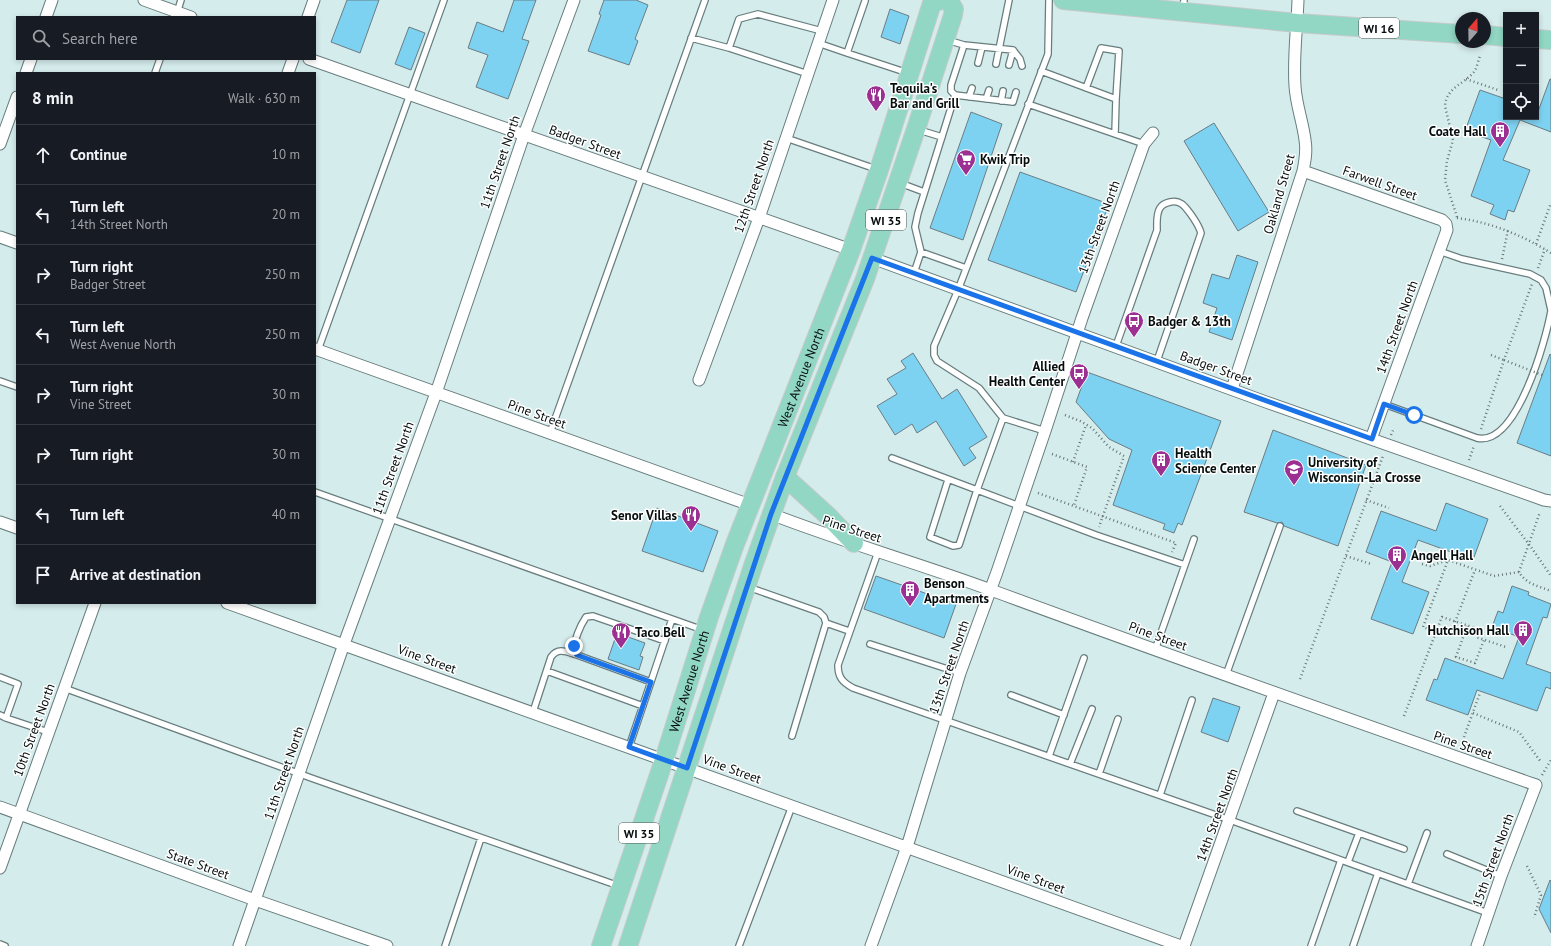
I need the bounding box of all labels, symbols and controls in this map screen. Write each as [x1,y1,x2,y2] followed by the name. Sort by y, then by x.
[1455,12,1491,48] north arrow
[1503,12,1539,120] map controls
[1503,12,1539,48] button: +
[16,16,316,60] search box
[1359,18,1399,38] road number: WI 16
[30,27,52,49] icon: search
[62,29,138,48] text: Search here
[1503,48,1539,84] button: −
[890,80,959,112] place label: Tequila's Bar and Grill
[865,84,887,112] restaurant icon: Tequila's Bar and Grill
[1503,84,1539,120] button: locate
[32,87,73,109] text: 8 min
[228,90,300,107] text: Walk · 630 m
[476,113,524,211] street label: 11th Street North
[1489,120,1511,148] building icon: Coate Hall
[547,121,624,163] street label: Badger Street
[1429,123,1486,140] place label: Coate Hall
[730,137,778,235] street label: 12th Street North
[32,144,54,166] icon: ahead
[70,145,127,164] text: Continue
[272,146,300,163] text: 10 m
[955,148,977,176] supermarket icon: Kwik Trip
[980,151,1030,168] place label: Kwik Trip
[1259,151,1299,236] street label: Oakland Street
[1341,162,1420,205] street label: Farwell Street
[1074,178,1124,276] street label: 13th Street North
[70,197,124,216] text: Turn left
[32,204,54,226] icon: left
[272,206,300,223] text: 20 m
[866,210,906,230] road number: WI 35
[70,216,168,233] text: 14th Street North
[70,257,133,276] text: Turn right
[32,264,54,286] icon: right
[265,266,300,283] text: 250 m
[70,276,146,293] text: Badger Street
[1372,278,1422,376] street label: 14th Street North
[1123,310,1145,338] bus stop icon: Badger & 13th
[1148,313,1231,330] place label: Badger & 13th
[70,317,124,336] text: Turn left
[32,324,54,346] icon: left
[773,325,828,430] street label: West Avenue North
[265,326,300,343] text: 250 m
[70,336,176,353] text: West Avenue North
[1178,347,1255,389] street label: Badger Street
[989,358,1065,390] place label: Allied Health Center
[1068,362,1090,390] bus stop icon: Allied Health Center
[70,377,133,396] text: Turn right
[32,384,54,406] icon: right
[272,386,300,403] text: 30 m
[70,396,131,413] text: Vine Street
[505,396,569,433] street label: Pine Street
[1405,406,1423,424] route start
[368,419,418,517] street label: 11th Street North
[32,444,54,466] icon: right
[70,445,133,464] text: Turn right
[1175,445,1256,477] place label: Health Science Center
[272,446,300,463] text: 30 m
[1150,449,1172,477] building icon: Health Science Center
[1308,454,1421,486] place label: University of Wisconsin-La Crosse
[1283,458,1305,486] school or university icon: University of Wisconsin-La Crosse
[32,504,54,526] icon: left
[680,504,702,532] restaurant icon: Senor Villas
[70,505,124,524] text: Turn left
[272,506,300,523] text: 40 m
[611,507,677,524] place label: Senor Villas
[820,511,884,547] street label: Pine Street
[1386,544,1408,572] building icon: Angell Hall
[1411,547,1473,564] place label: Angell Hall
[32,564,54,586] icon: arrive
[70,565,201,584] text: Arrive at destination
[924,575,990,607] place label: Benson Apartments
[899,579,921,607] building icon: Benson Apartments
[925,618,973,716] street label: 13th Street North
[1126,618,1190,655] street label: Pine Street
[1512,619,1534,647] building icon: Hutchison Hall
[610,621,632,649] restaurant icon: Taco Bell
[1427,622,1509,639] place label: Hutchison Hall
[635,624,685,641] place label: Taco Bell
[665,628,713,734] street label: West Avenue North
[565,637,583,655] route end
[394,640,459,678] street label: Vine Street
[9,681,59,779] street label: 10th Street North
[260,724,308,822] street label: 11th Street North
[1431,727,1495,763] street label: Pine Street
[699,750,764,788] street label: Vine Street
[1192,766,1242,864] street label: 14th Street North
[1468,811,1518,909] street label: 15th Street North
[619,823,659,843] road number: WI 35
[164,845,232,883] street label: State Street
[1003,860,1068,898] street label: Vine Street

